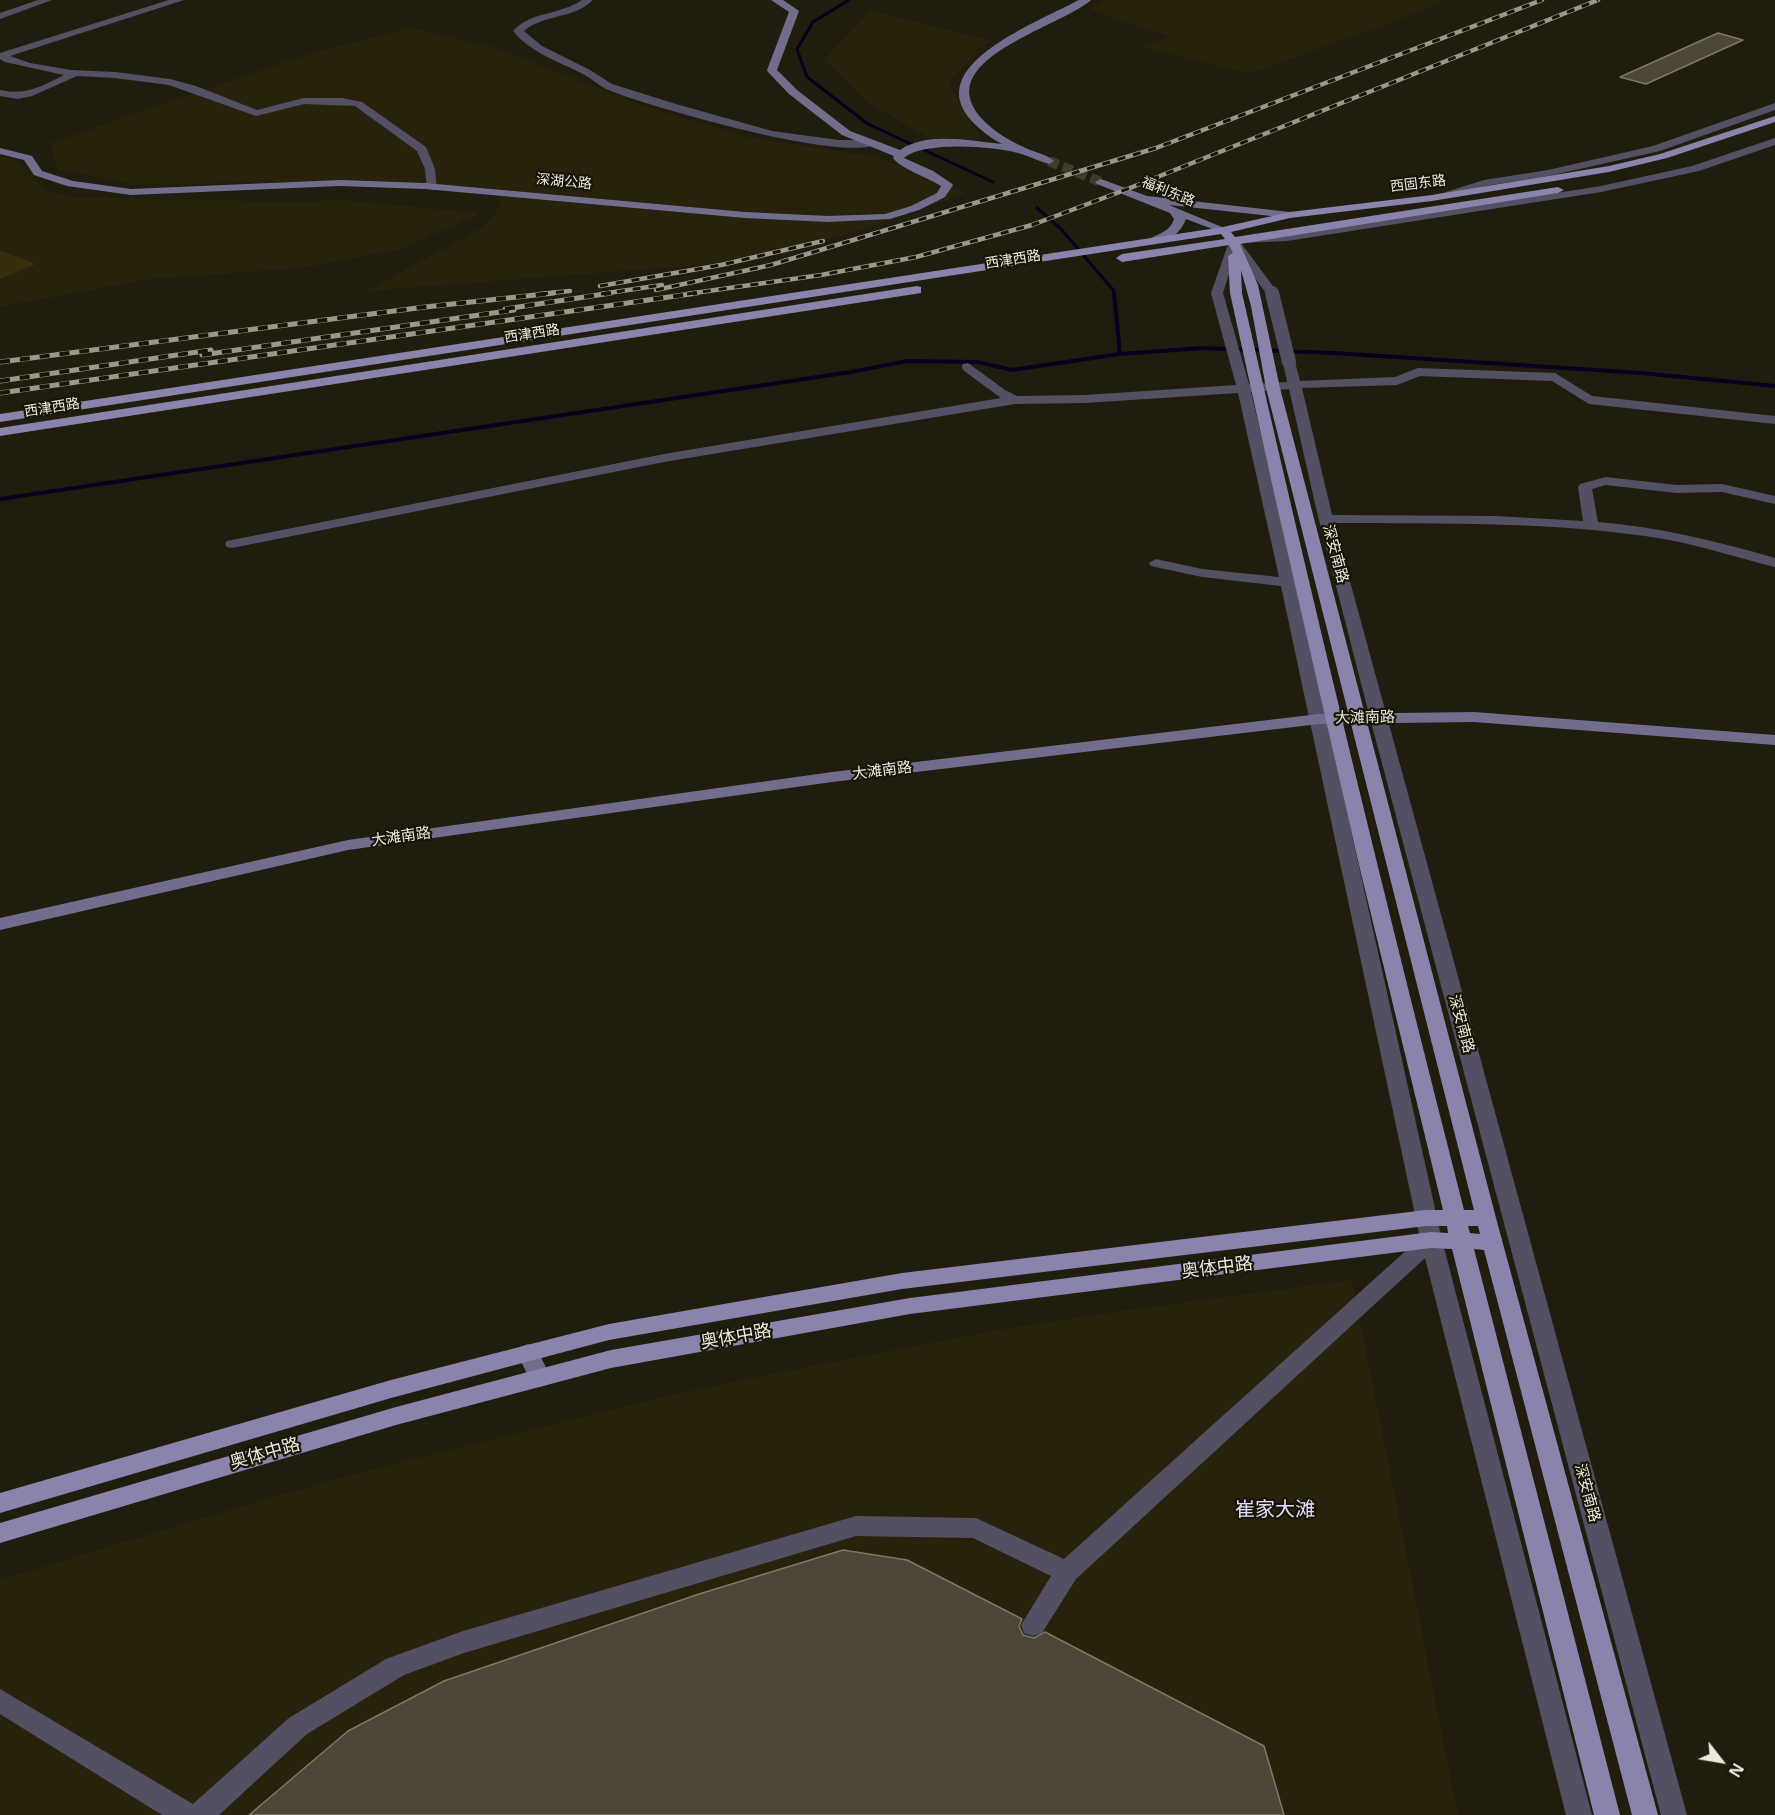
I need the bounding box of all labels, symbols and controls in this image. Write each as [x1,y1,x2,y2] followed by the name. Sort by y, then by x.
[535,171,593,193] street label: 深湖公路
[1389,172,1447,196] street label: 西固东路
[1139,174,1197,210] street label: 福利东路
[984,247,1042,273] street label: 西津西路
[503,321,561,347] street label: 西津西路
[23,395,81,421] street label: 西津西路
[1319,523,1351,585] street label: 深安南路
[1335,708,1395,728] street label: 大滩南路
[851,758,913,784] street label: 大滩南路
[370,824,432,850] street label: 大滩南路
[1445,993,1477,1055] street label: 深安南路
[1180,1253,1254,1283] street label: 奥体中路
[699,1320,773,1354] street label: 奥体中路
[227,1434,303,1474] street label: 奥体中路
[1571,1462,1603,1524] street label: 深安南路
[1235,1498,1315,1522] district label: 崔家大滩
[1691,1731,1751,1791] north arrow
[1724,1759,1749,1782] text: N

